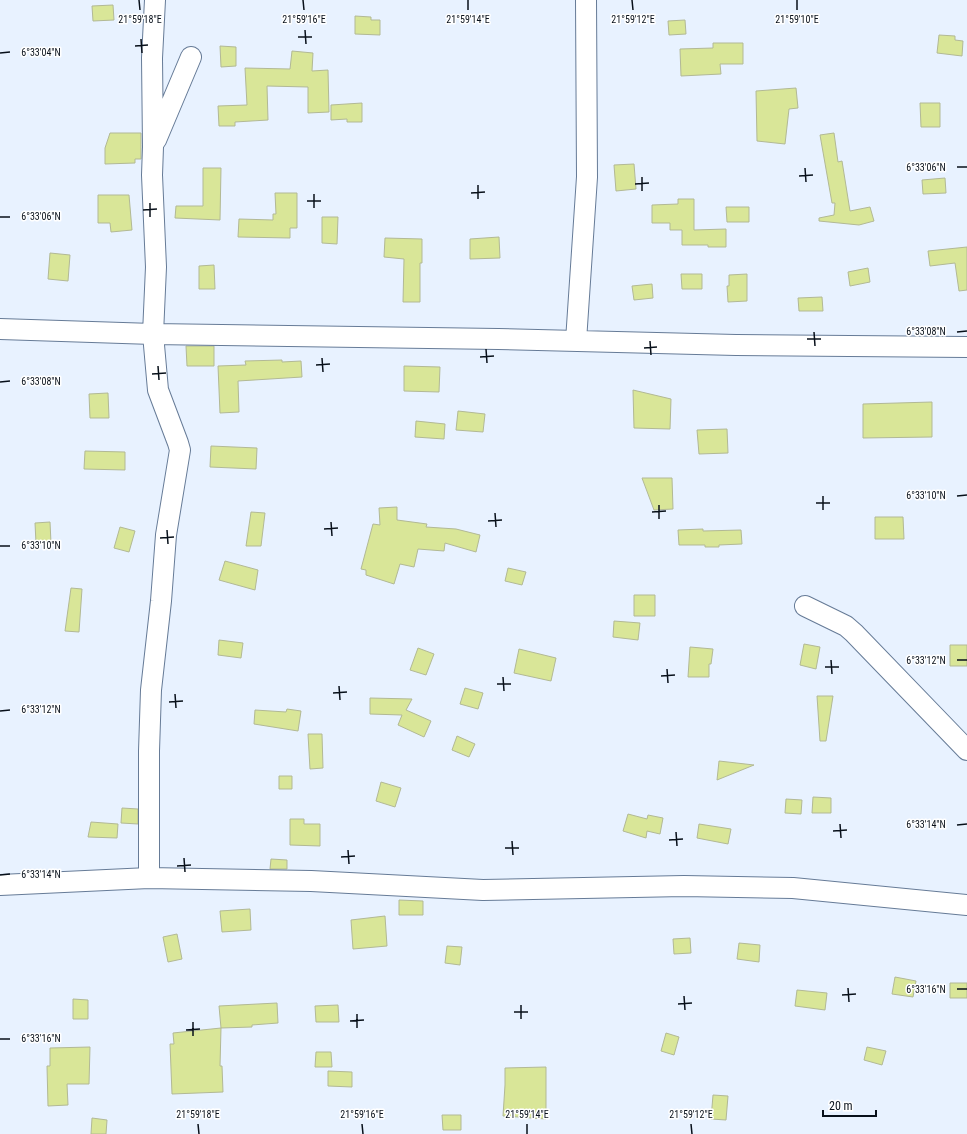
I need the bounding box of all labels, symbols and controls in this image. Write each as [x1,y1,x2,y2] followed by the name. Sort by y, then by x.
[118,14,162,25] text: 21°59'18"E
[282,14,326,25] text: 21°59'16"E
[446,14,490,25] text: 21°59'14"E
[611,14,655,25] text: 21°59'12"E
[775,14,819,25] text: 21°59'10"E
[21,47,61,58] text: 6°33'04"N
[906,162,946,173] text: 6°33'06"N
[21,211,61,222] text: 6°33'06"N
[906,326,946,337] text: 6°33'08"N
[21,376,61,387] text: 6°33'08"N
[906,490,946,501] text: 6°33'10"N
[21,540,61,551] text: 6°33'10"N
[906,655,946,666] text: 6°33'12"N
[21,704,61,715] text: 6°33'12"N
[906,819,946,830] text: 6°33'14"N
[21,869,61,880] text: 6°33'14"N
[906,984,946,995] text: 6°33'16"N
[21,1033,61,1044] text: 6°33'16"N
[823,1092,876,1118] scale bar
[829,1099,853,1113] text: 20 m
[176,1109,220,1120] text: 21°59'18"E
[340,1109,384,1120] text: 21°59'16"E
[505,1109,549,1120] text: 21°59'14"E
[669,1109,713,1120] text: 21°59'12"E

